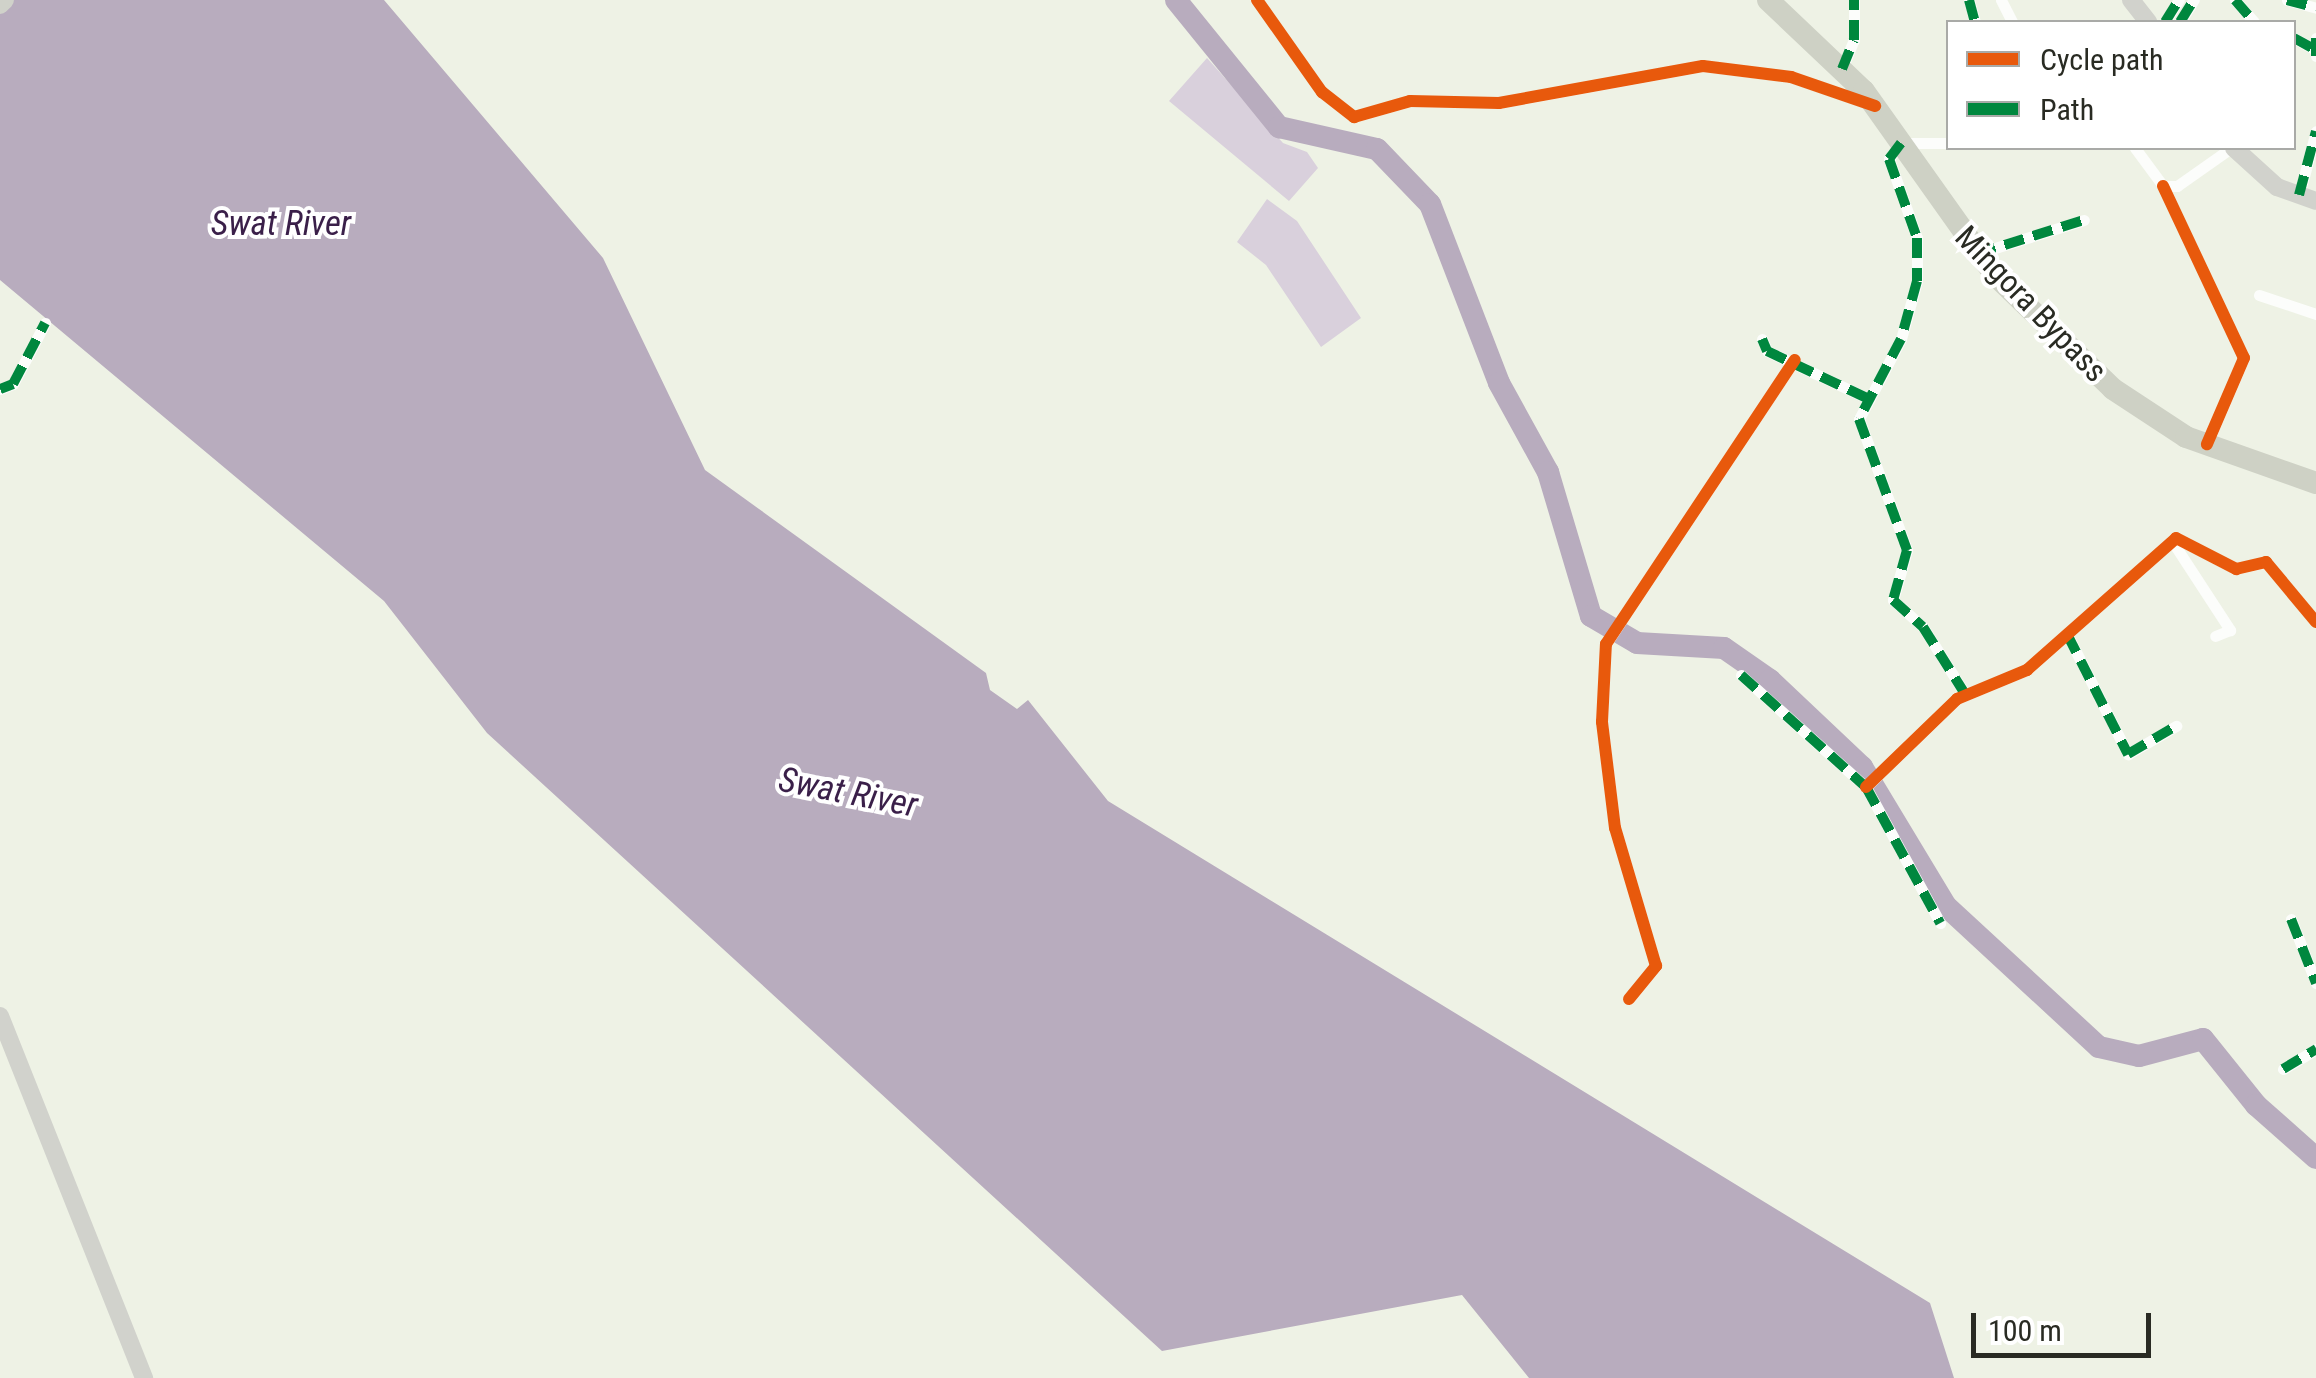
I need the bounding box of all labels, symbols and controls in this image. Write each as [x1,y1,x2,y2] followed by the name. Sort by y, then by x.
[1946,20,2296,150] legend
[2040,42,2164,77] text: Cycle path
[2040,92,2094,127] text: Path
[211,203,351,245] water label: Swat River
[1947,218,2115,390] street label: Mingora Bypass
[775,759,921,827] water label: Swat River
[1976,1293,2156,1355] scale bar
[1988,1313,2062,1348] text: 100 m

